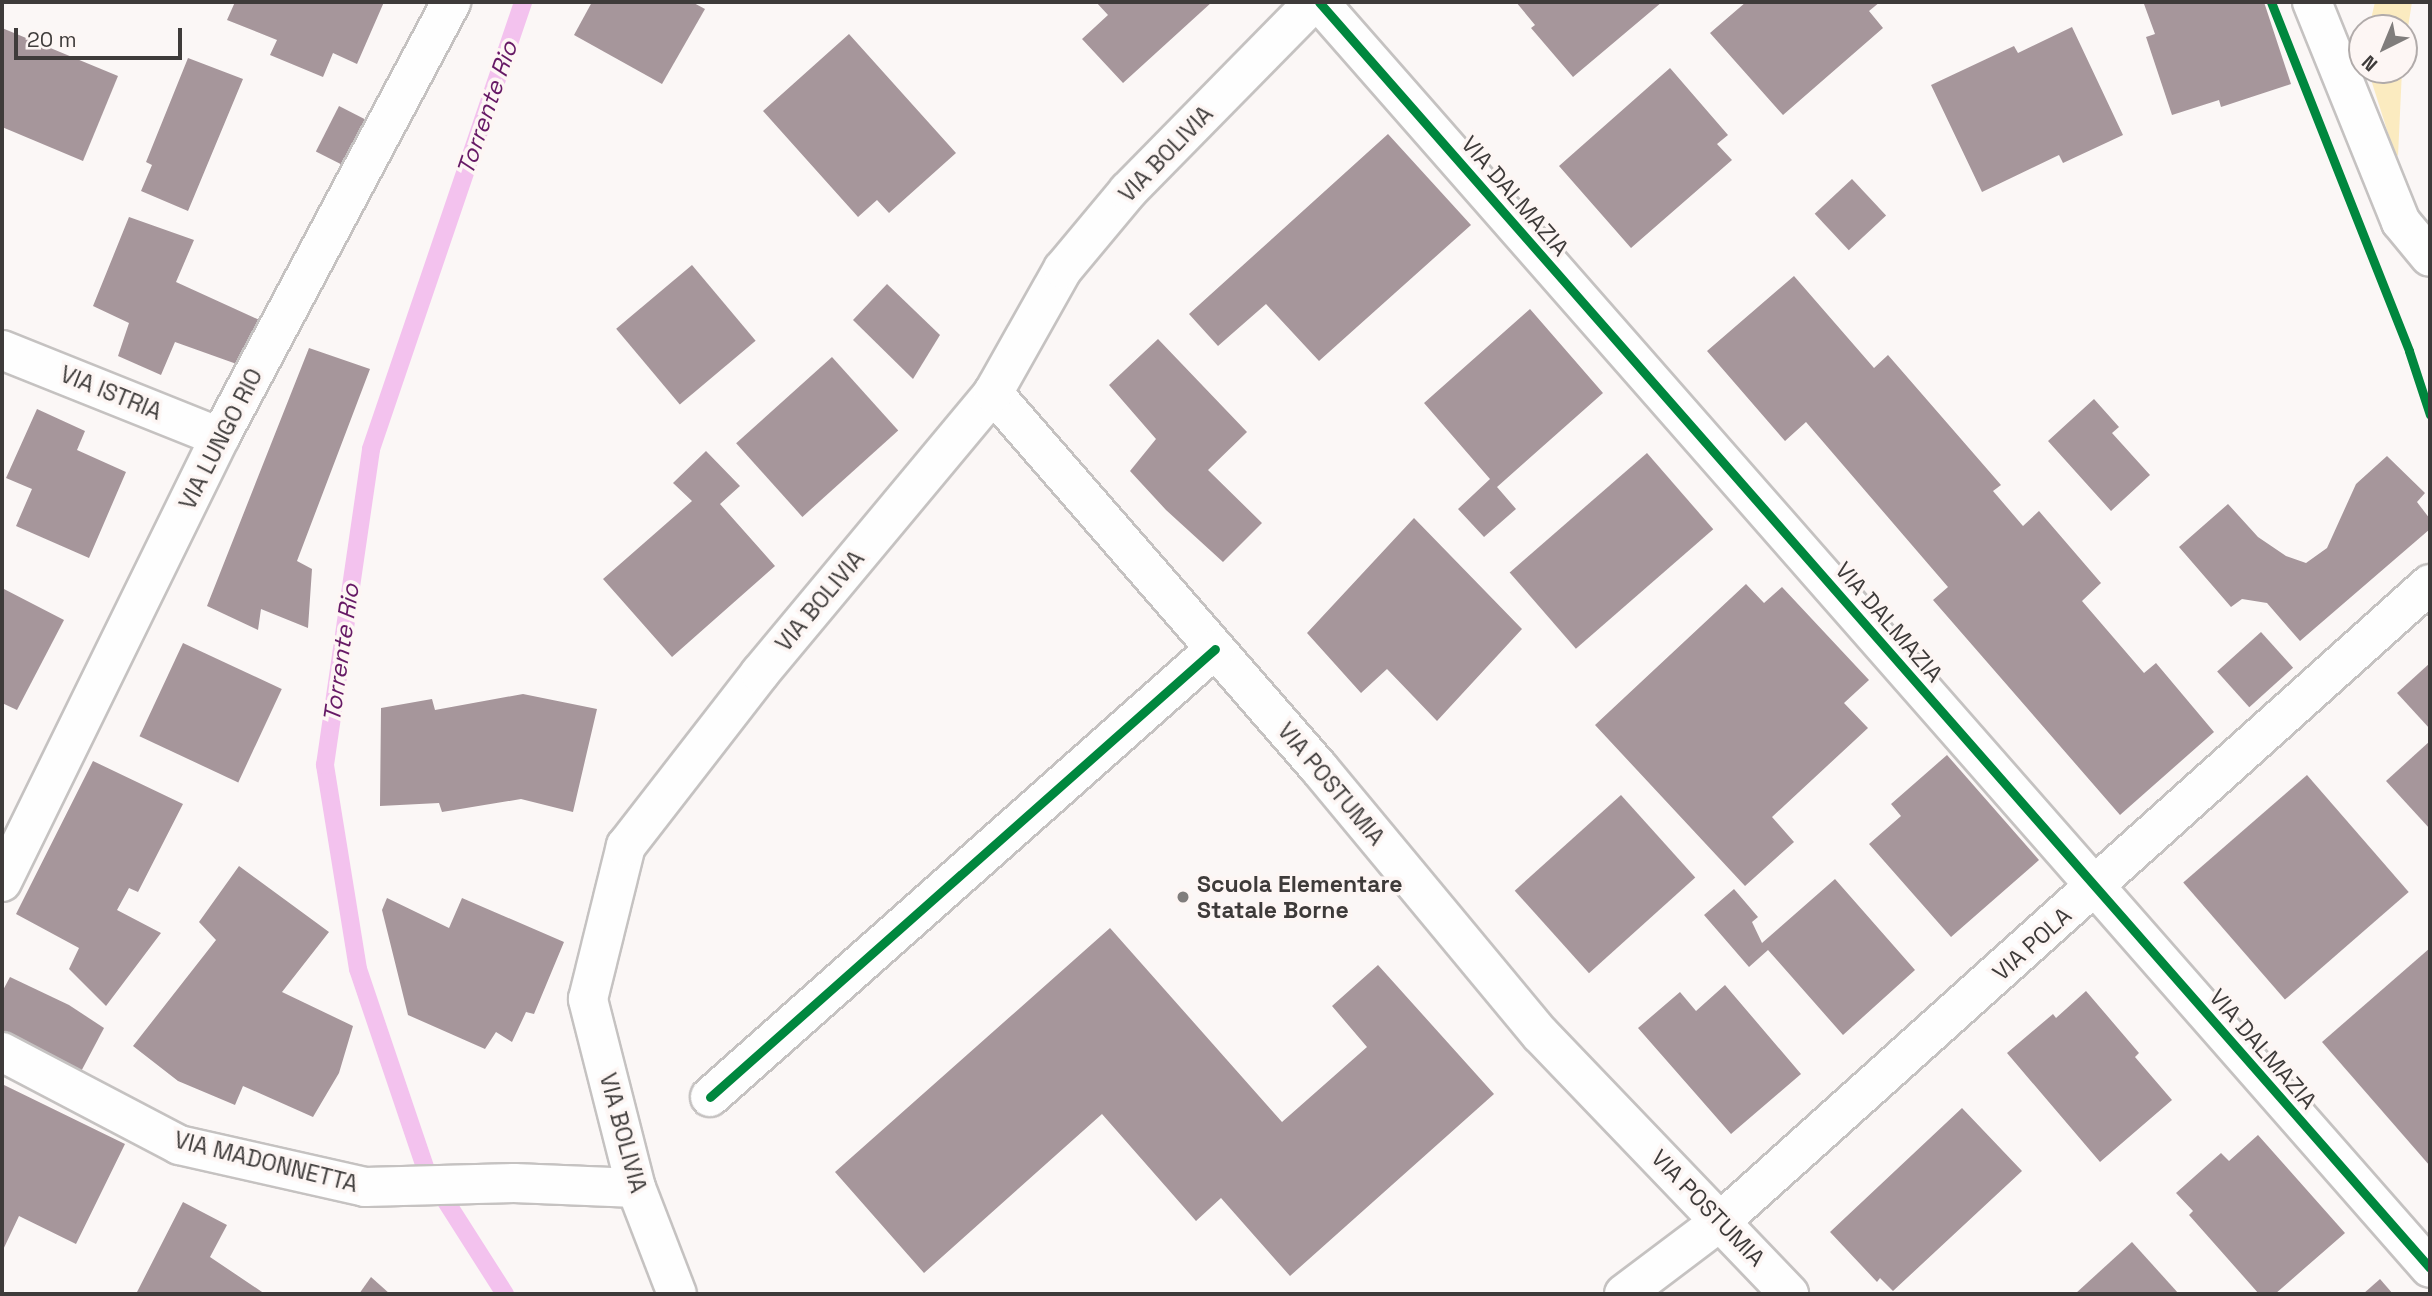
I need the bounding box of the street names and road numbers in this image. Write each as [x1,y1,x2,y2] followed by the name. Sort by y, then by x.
[1113,100,1219,208] street label: VIA BOLIVIA
[1455,130,1575,262] street label: VIA DALMAZIA
[56,360,166,426] street label: VIA ISTRIA
[174,364,268,514] street label: VIA LUNGO RIO
[770,545,870,657] street label: VIA BOLIVIA
[1829,556,1949,688] street label: VIA DALMAZIA
[1272,717,1390,851] street label: VIA POSTUMIA
[1987,901,2077,987] street label: VIA POLA
[2203,983,2323,1115] street label: VIA DALMAZIA
[594,1070,652,1196] street label: VIA BOLIVIA
[171,1126,361,1198] street label: VIA MADONNETTA
[1645,1144,1771,1272] street label: VIA POSTUMIA

